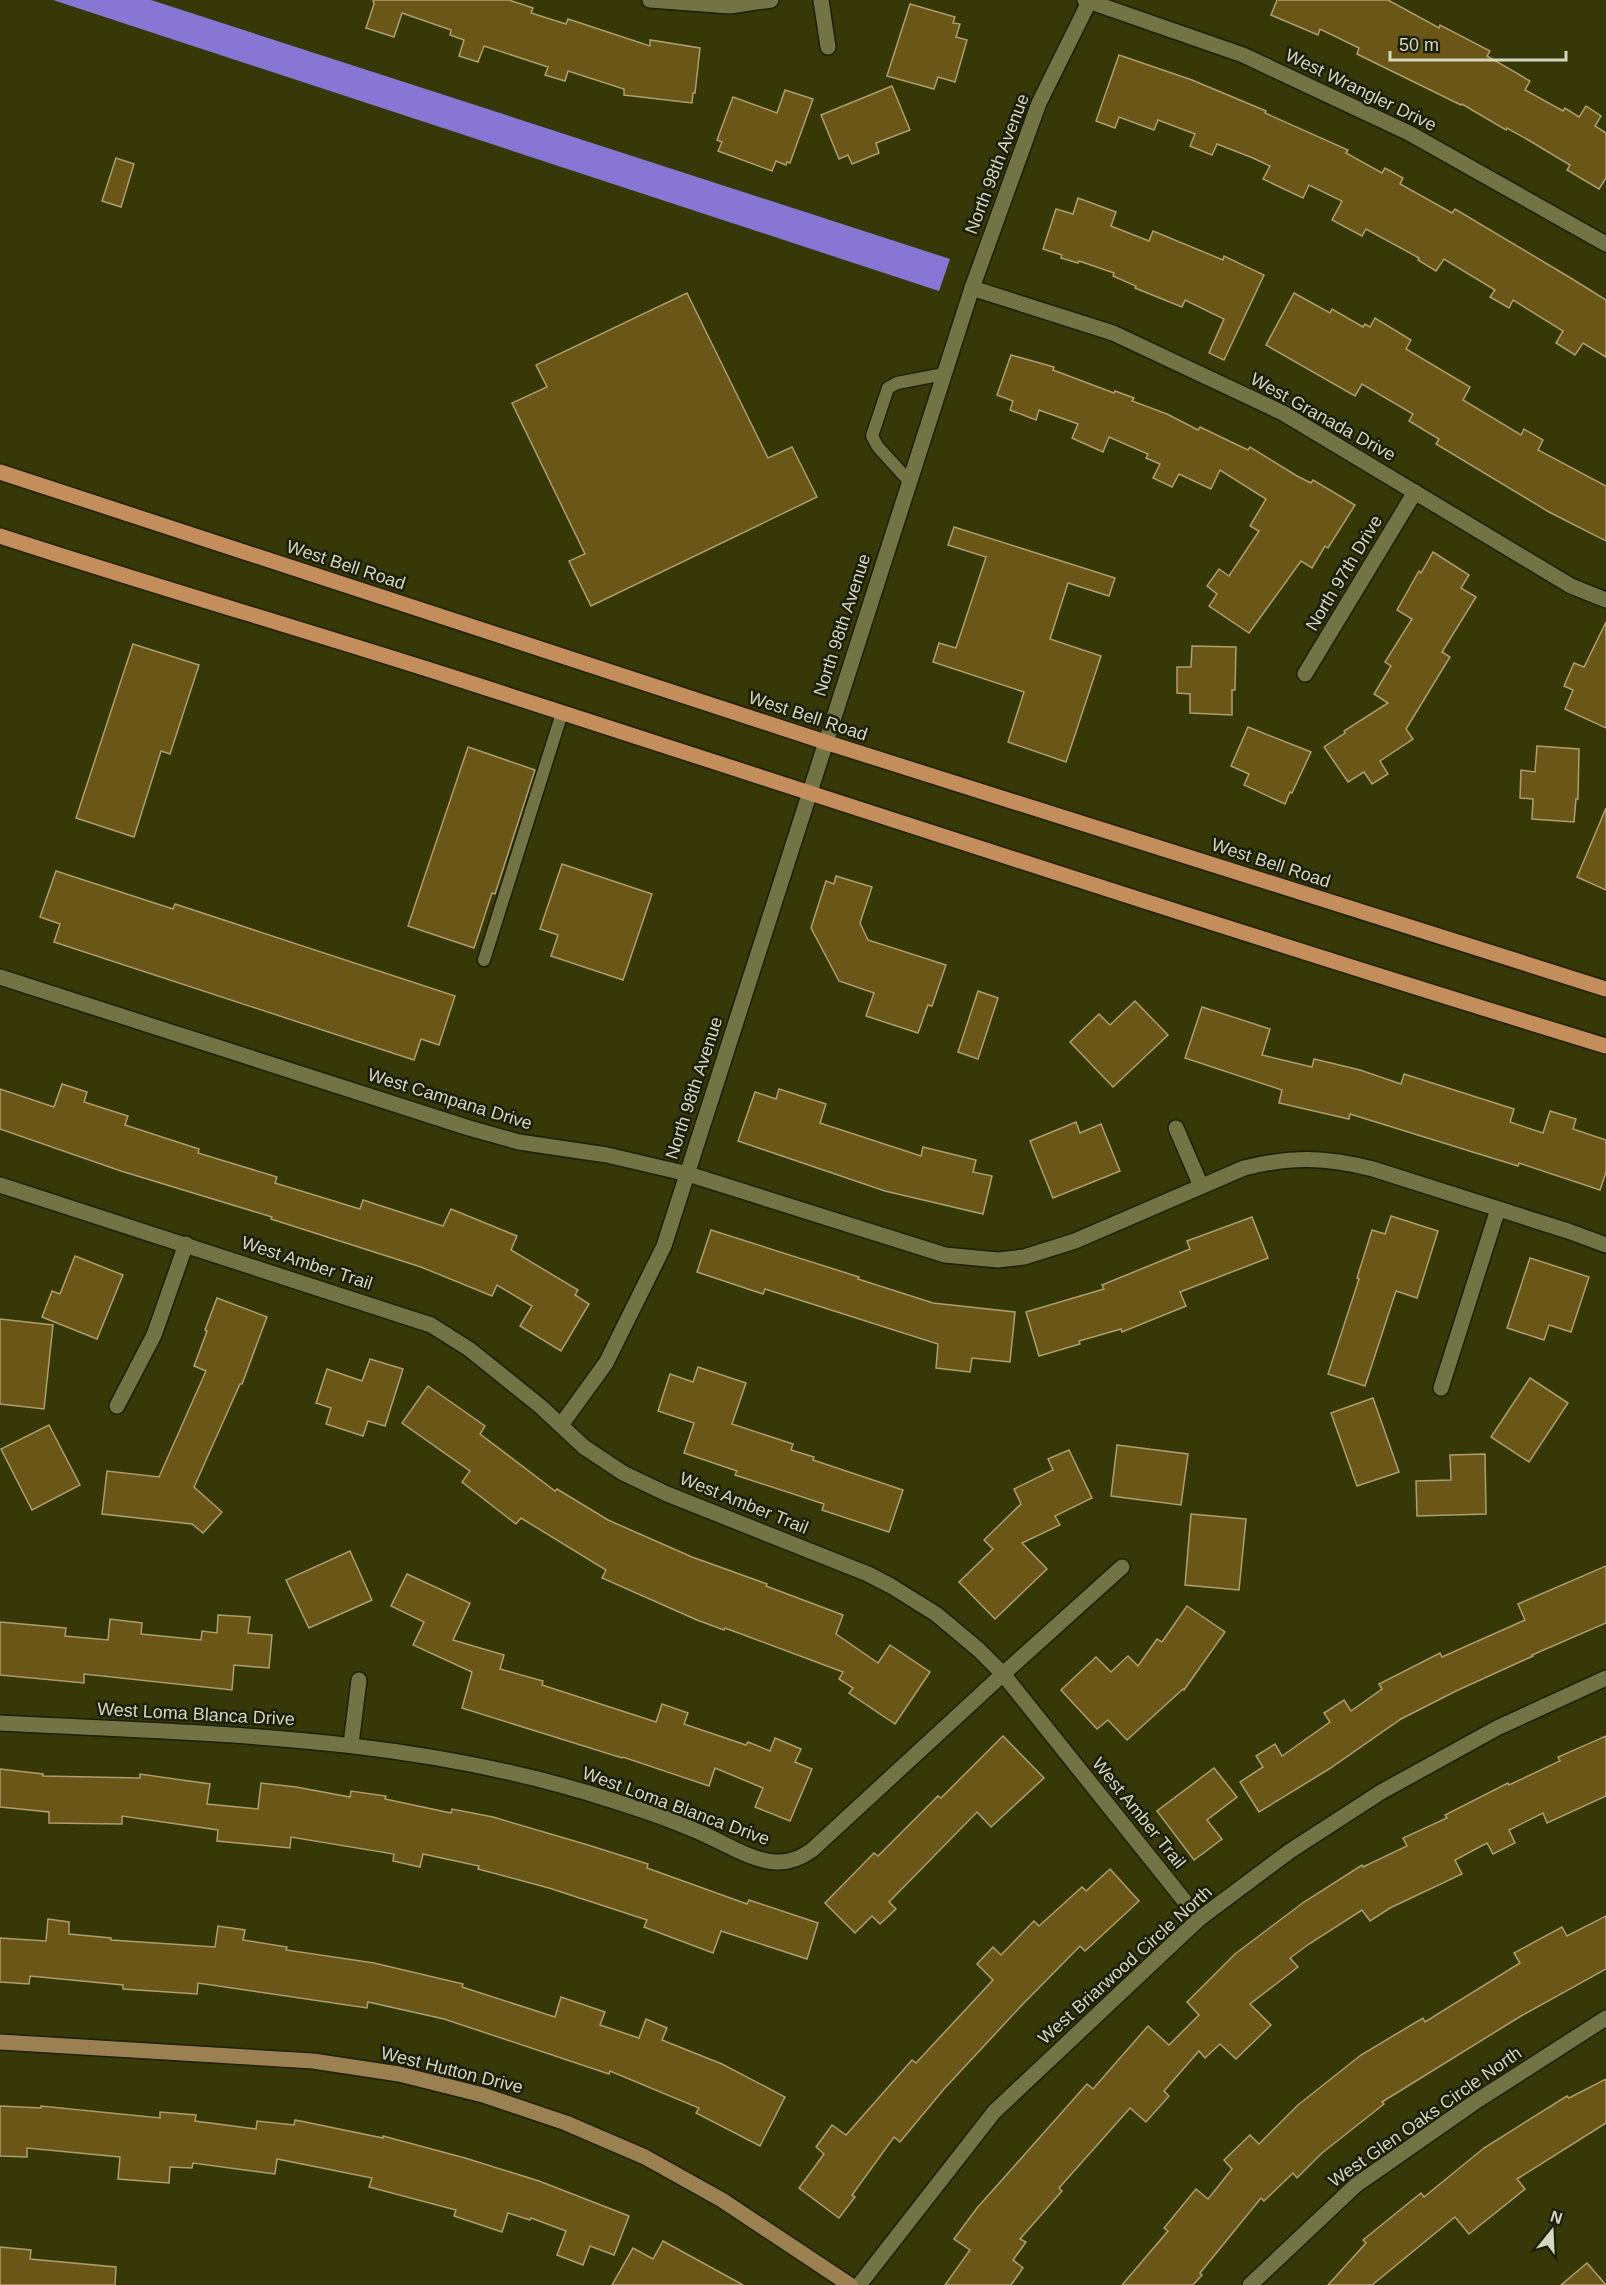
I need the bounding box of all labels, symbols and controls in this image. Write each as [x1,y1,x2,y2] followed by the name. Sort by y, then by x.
[1390,24,1566,62] scale bar
[1399,35,1439,55] text: 50 m
[1282,45,1440,135] street label: West Wrangler Drive
[961,91,1033,237] street label: North 98th Avenue
[1247,369,1399,465] street label: West Granada Drive
[1302,512,1386,634] street label: North 97th Drive
[284,536,408,594] street label: West Bell Road
[810,551,874,699] street label: North 98th Avenue
[746,687,870,745] street label: West Bell Road
[1209,834,1333,892] street label: West Bell Road
[662,1014,726,1162] street label: North 98th Avenue
[365,1064,535,1134] street label: West Campana Drive
[239,1232,375,1294] street label: West Amber Trail
[677,1468,811,1538] street label: West Amber Trail
[97,1699,295,1729] street label: West Loma Blanca Drive
[1088,1754,1190,1872] street label: West Amber Trail
[580,1763,772,1849] street label: West Loma Blanca Drive
[1034,1882,1216,2048] street label: West Briarwood Circle North
[379,2043,525,2097] street label: West Hutton Drive
[1325,2043,1525,2191] street label: West Glen Oaks Circle North
[1522,2201,1582,2261] north arrow
[1548,2207,1565,2227] text: N

